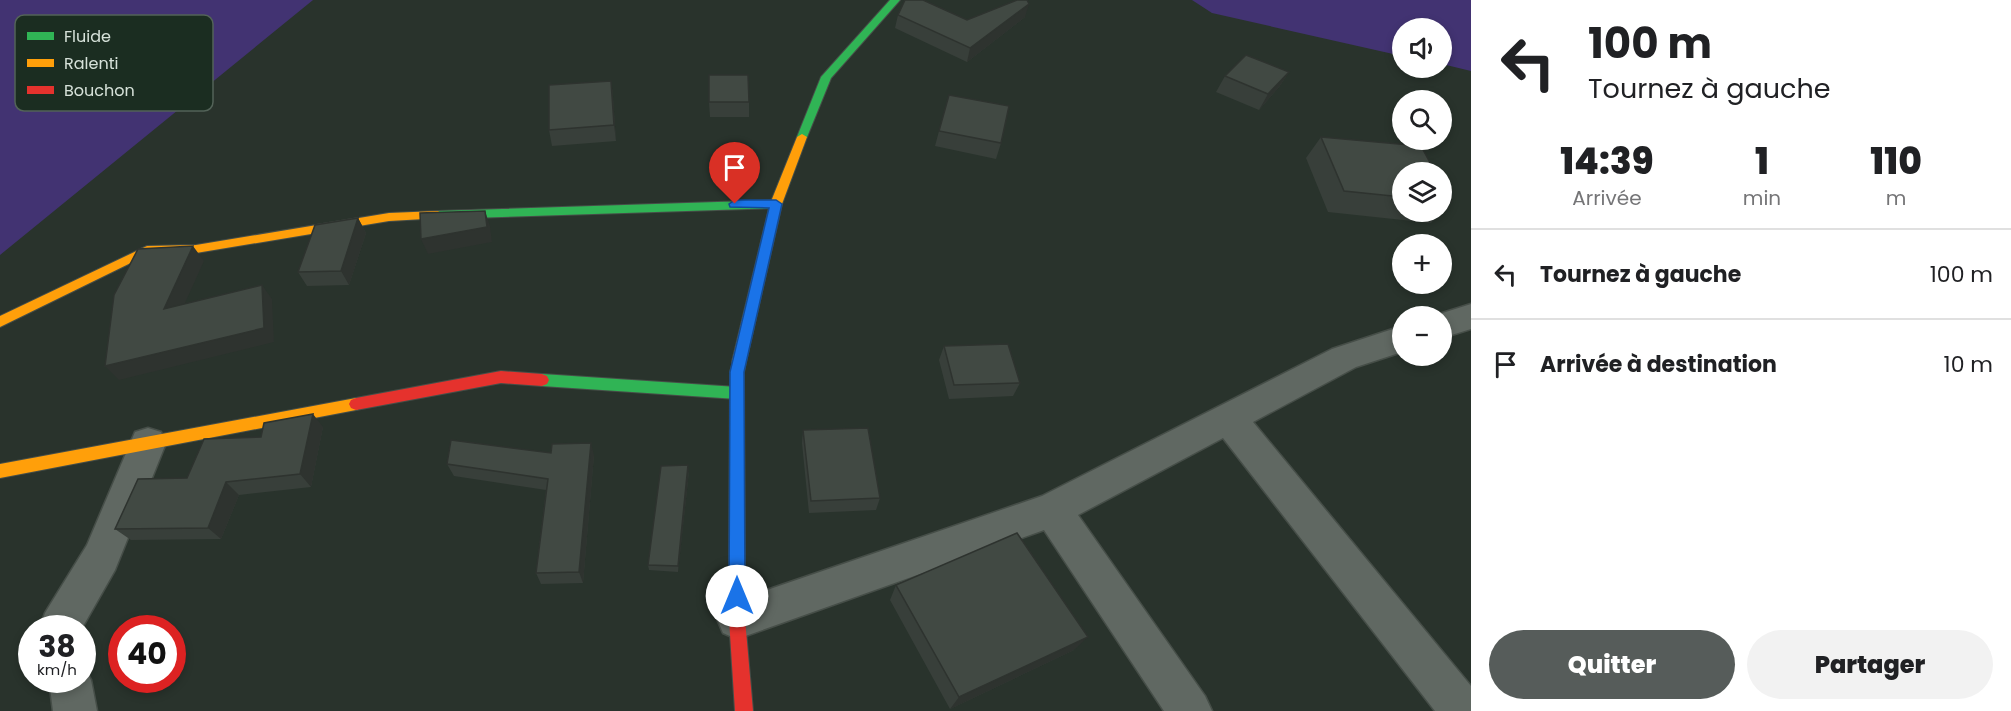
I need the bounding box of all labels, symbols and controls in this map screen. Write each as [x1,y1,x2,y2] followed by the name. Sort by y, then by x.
[1588,14,1712,73] text: 100 m
[15,15,213,111] legend
[1392,18,1452,366] map controls
[1392,18,1452,78] button: sound
[1489,24,1567,102] icon: left
[64,25,111,48] text: Fluide
[64,52,118,75] text: Ralenti
[1588,70,1830,107] text: Tournez à gauche
[64,79,135,102] text: Bouchon
[1392,90,1452,150] button: search
[1560,136,1654,187] text: 14:39
[1755,136,1769,187] text: 1
[1870,136,1922,187] text: 110
[709,142,760,204] pin
[718,151,751,184] icon: arrive
[1392,162,1452,222] button: layers
[1572,184,1642,212] text: Arrivée
[1743,184,1781,212] text: min
[1886,184,1906,212] text: m
[1392,234,1452,294] button: +
[1489,258,1522,291] icon: left
[1540,259,1741,290] text: Tournez à gauche
[1930,259,1993,290] text: 100 m
[1392,306,1452,366] button: −
[1489,348,1522,381] icon: arrive
[1540,349,1777,380] text: Arrivée à destination
[1944,349,1993,380] text: 10 m
[705,564,769,628] position arrow
[108,615,186,693] speed limit sign: 40
[38,625,76,668] text: 38
[1489,630,1735,699] button: Quitter
[1747,630,1993,699] button: Partager
[37,659,77,680] text: km/h

